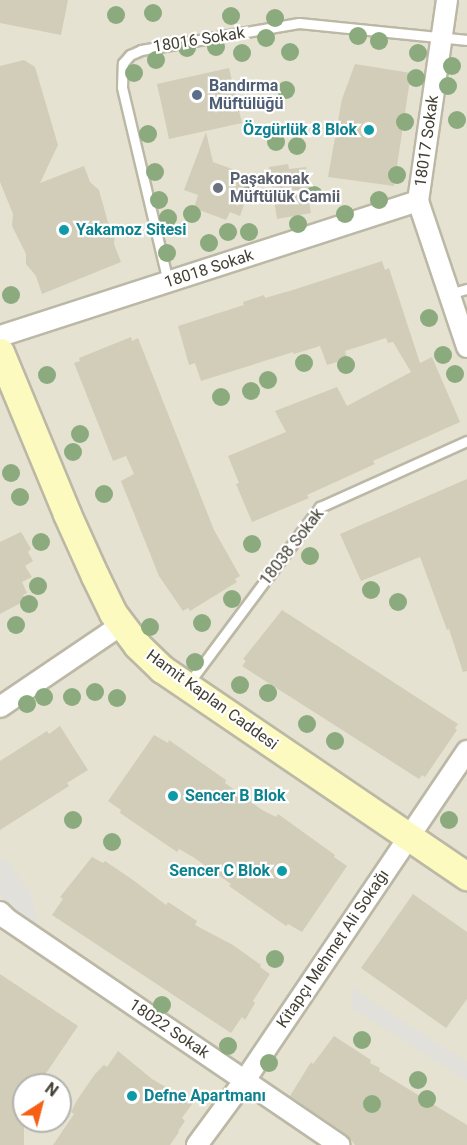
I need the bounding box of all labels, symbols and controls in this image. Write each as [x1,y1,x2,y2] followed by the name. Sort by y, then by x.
[152,23,246,57] street label: 18016 Sokak
[209,76,283,114] place label: Bandırma Müftülüğü
[190,88,204,102] marker: Bandırma Müftülüğü
[411,94,443,188] street label: 18017 Sokak
[243,120,357,140] place label: Özgürlük 8 Blok
[362,123,376,137] marker: Özgürlük 8 Blok
[230,169,340,207] place label: Paşakonak Müftülük Camii
[211,181,225,195] marker: Paşakonak Müftülük Camii
[76,220,187,240] place label: Yakamoz Sitesi
[57,223,71,237] marker: Yakamoz Sitesi
[162,246,256,292] street label: 18018 Sokak
[256,505,328,589] street label: 18038 Sokak
[142,646,282,754] street label: Hamit Kaplan Caddesi
[185,786,285,806] place label: Sencer B Blok
[166,789,180,803] marker: Sencer B Blok
[169,861,270,881] place label: Sencer C Blok
[275,864,289,878] marker: Sencer C Blok
[273,866,393,1032] street label: Kitapçı Mehmet Ali Sokağı
[125,995,213,1063] street label: 18022 Sokak
[12,1073,72,1133] north arrow
[42,1079,62,1101] text: N
[144,1086,266,1106] place label: Defne Apartmanı
[125,1089,139,1103] marker: Defne Apartmanı

